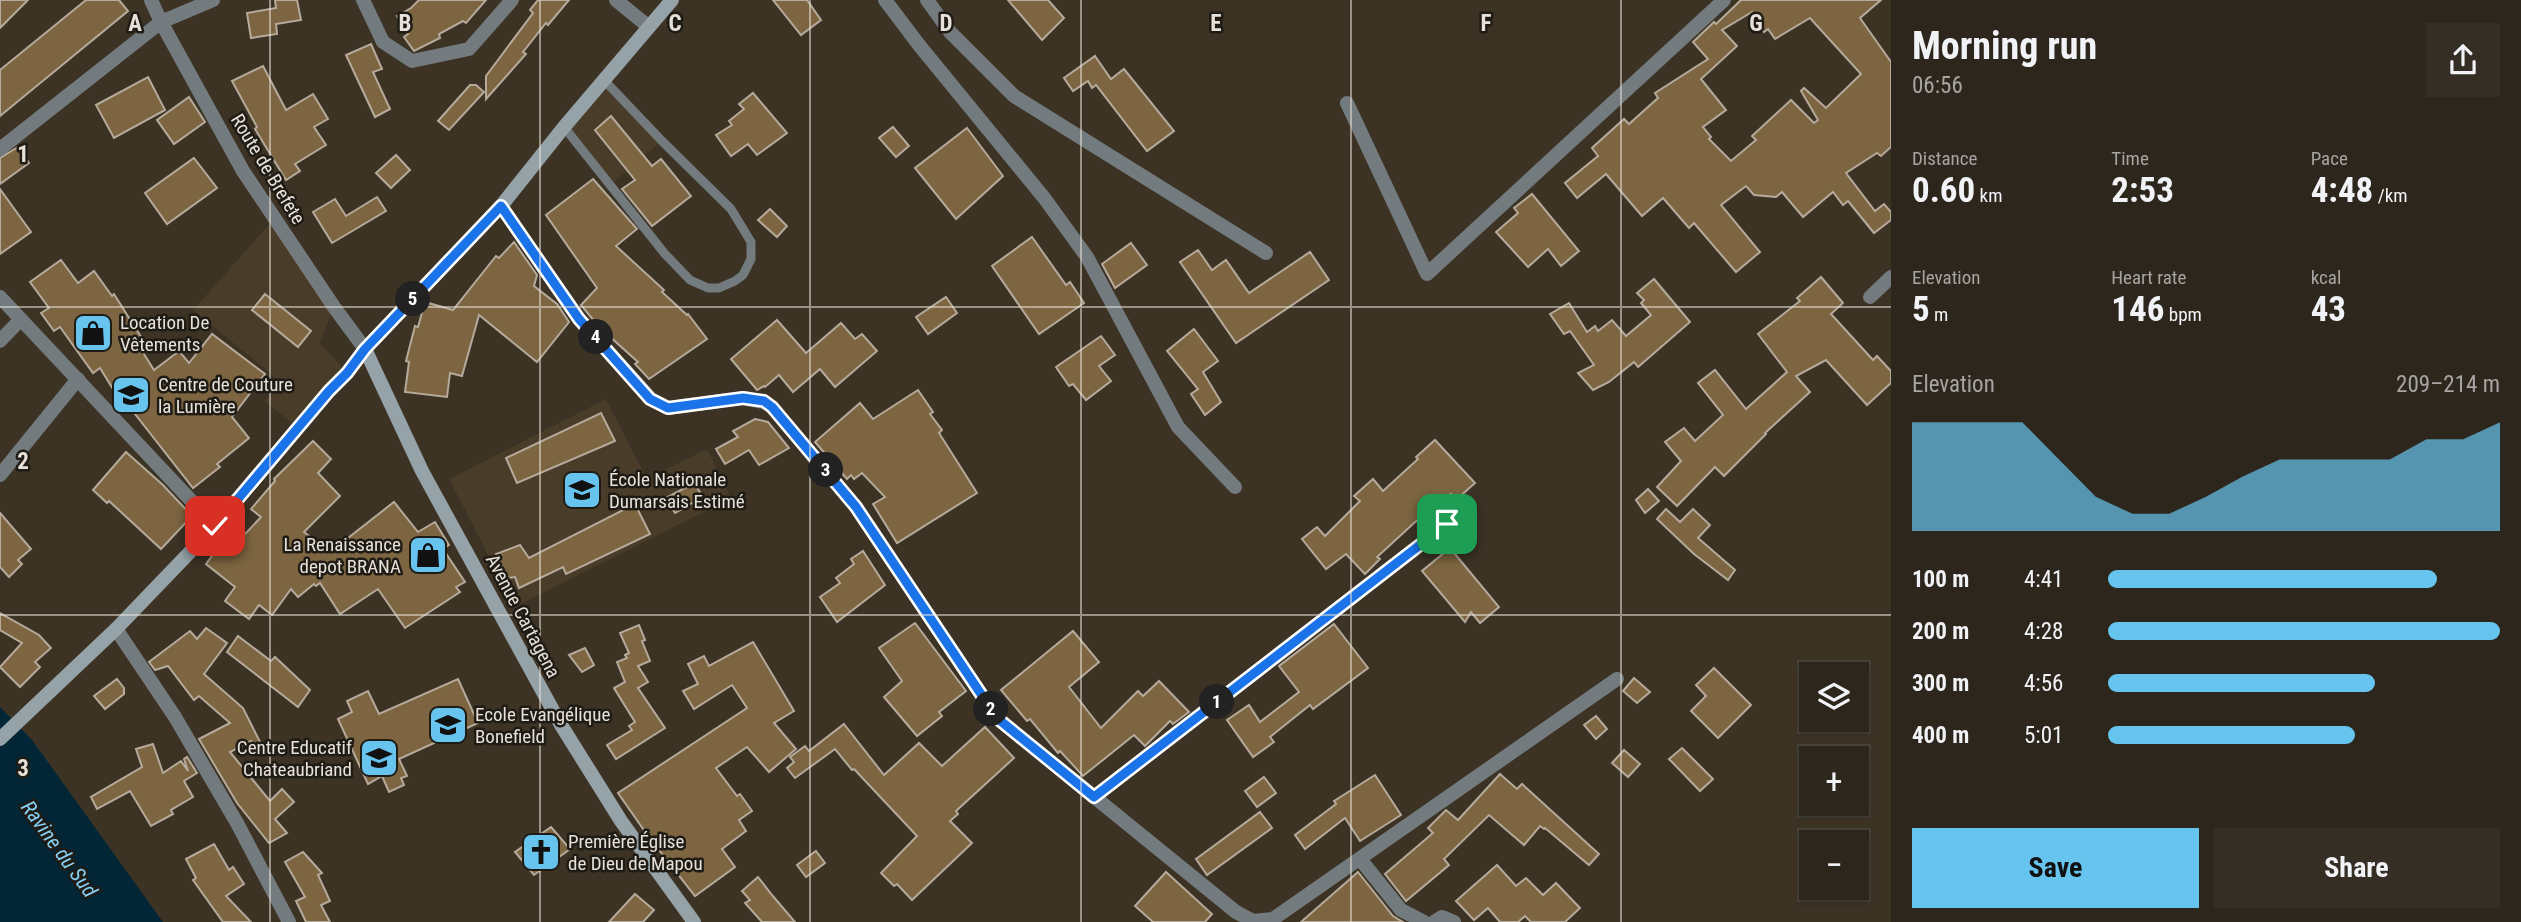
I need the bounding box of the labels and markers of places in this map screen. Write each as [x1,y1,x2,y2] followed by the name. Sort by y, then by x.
[396,282,430,316] pin: 5
[120,311,209,356] place label: Location De Vêtements
[72,312,114,354] shop icon: Location De Vêtements
[578,320,614,354] pin: 4
[158,373,293,418] place label: Centre de Couture la Lumière
[110,374,152,416] school or university icon: Centre de Couture la Lumière
[808,452,844,488] pin: 3
[609,468,745,513] place label: École Nationale Dumarsais Estimé
[561,469,603,511] school or university icon: École Nationale Dumarsais Estimé
[1417,494,1477,554] pin
[185,496,245,556] pin
[284,533,401,578] place label: La Renaissance depot BRANA
[407,534,449,576] shop icon: La Renaissance depot BRANA
[1200,684,1234,720] pin: 1
[974,692,1009,726] pin: 2
[475,703,610,748] place label: Ecole Evangélique Bonefield
[427,704,469,746] school or university icon: Ecole Evangélique Bonefield
[237,736,352,781] place label: Centre Educatif Chateaubriand
[358,737,400,779] school or university icon: Centre Educatif Chateaubriand
[568,830,703,875] place label: Première Église de Dieu de Mapou
[520,831,562,873] church icon: Première Église de Dieu de Mapou

